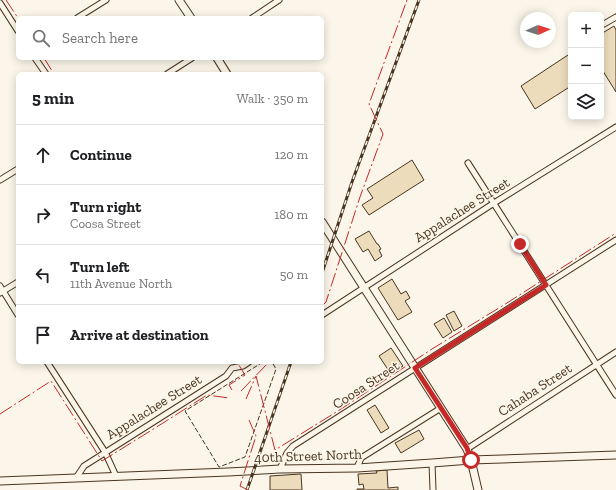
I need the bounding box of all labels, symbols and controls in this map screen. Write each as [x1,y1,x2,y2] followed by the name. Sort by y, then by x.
[520,12,556,48] north arrow
[568,12,604,120] map controls
[568,12,604,48] button: +
[16,16,324,60] search box
[30,27,52,49] icon: search
[62,29,138,47] text: Search here
[568,48,604,84] button: −
[568,84,604,120] button: layers
[32,88,74,108] text: 5 min
[237,91,308,106] text: Walk · 350 m
[32,144,54,166] icon: ahead
[70,146,132,164] text: Continue
[275,147,308,162] text: 120 m
[411,173,513,246] street label: Appalachee Street
[70,198,141,216] text: Turn right
[32,204,54,226] icon: right
[274,207,308,222] text: 180 m
[70,216,141,231] text: Coosa Street
[511,235,529,253] route end
[70,258,130,276] text: Turn left
[32,264,54,286] icon: left
[280,267,308,282] text: 50 m
[70,276,172,291] text: 11th Avenue North
[32,324,54,346] icon: arrive
[70,326,209,344] text: Arrive at destination
[329,357,403,413] street label: Coosa Street
[495,359,576,420] street label: Cahaba Street
[103,370,205,443] street label: Appalachee Street
[254,446,362,466] street label: 40th Street North
[462,451,480,469] route start

